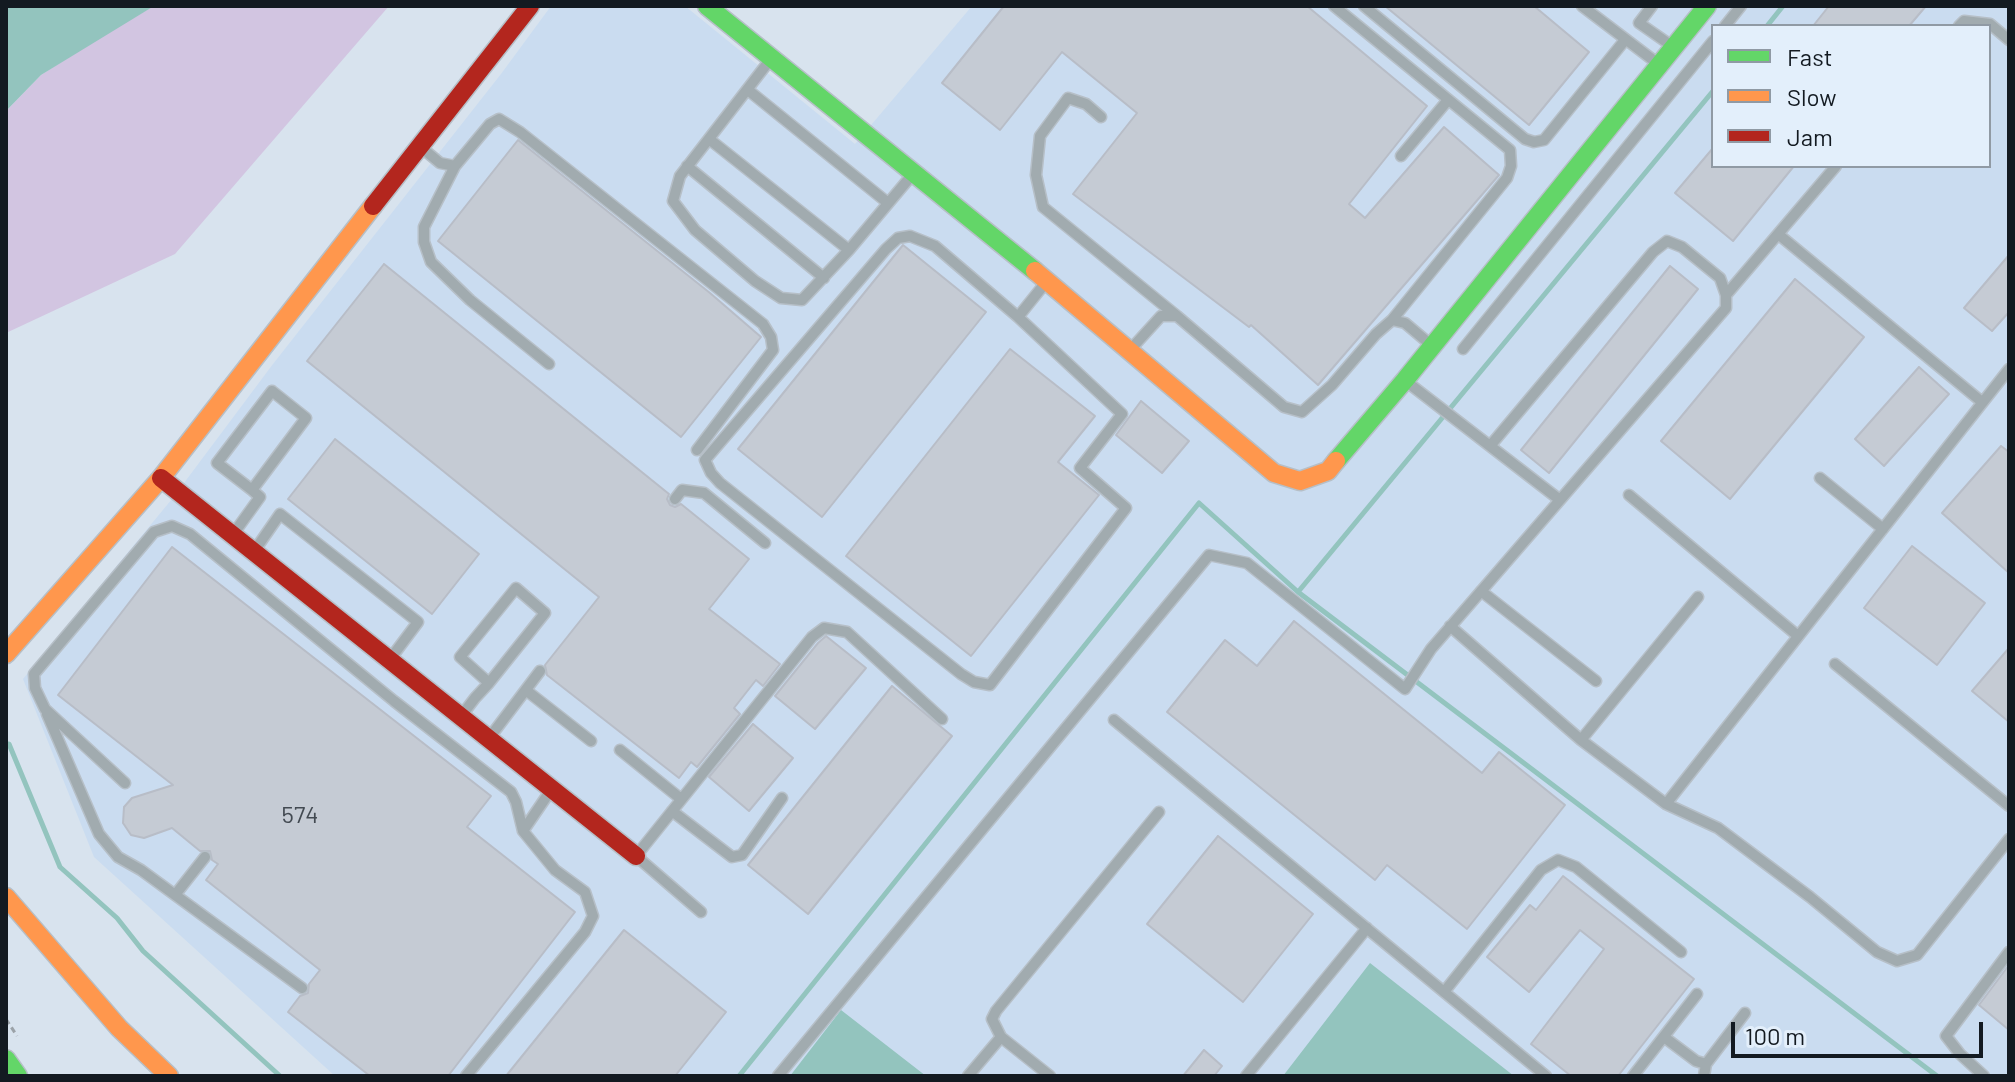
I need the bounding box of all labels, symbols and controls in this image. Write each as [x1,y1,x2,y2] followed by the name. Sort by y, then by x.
[1711,24,1991,168] legend
[1787,42,1832,71] text: Fast
[1787,82,1836,111] text: Slow
[1787,122,1833,151] text: Jam
[282,801,318,829] house number: 574
[1735,1006,1987,1056] scale bar
[1745,1021,1805,1050] text: 100 m

